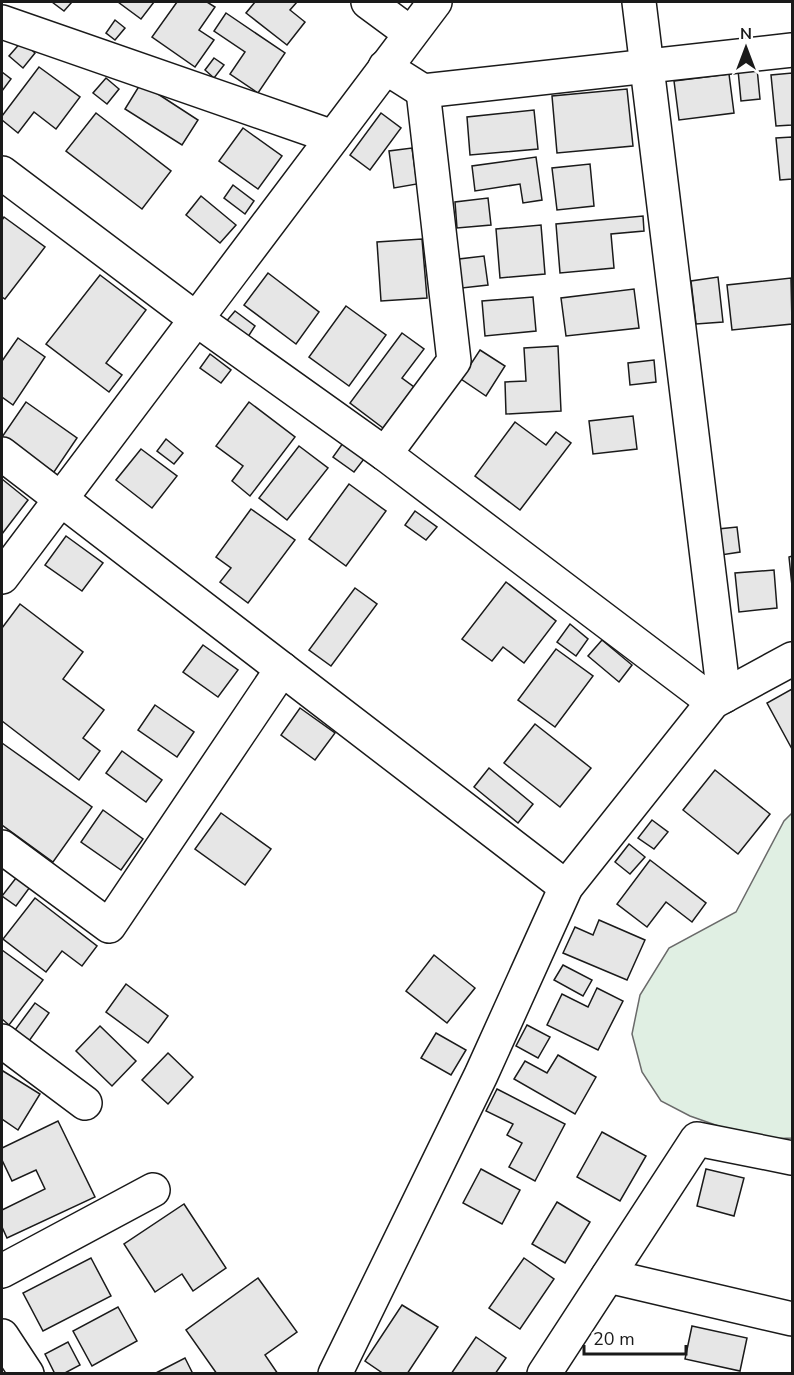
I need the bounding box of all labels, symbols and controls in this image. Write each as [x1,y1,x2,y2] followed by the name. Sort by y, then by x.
[716,18,776,78] north arrow
[740,23,752,45] text: N
[584,1318,686,1356] scale bar
[593,1327,635,1351] text: 20 m

